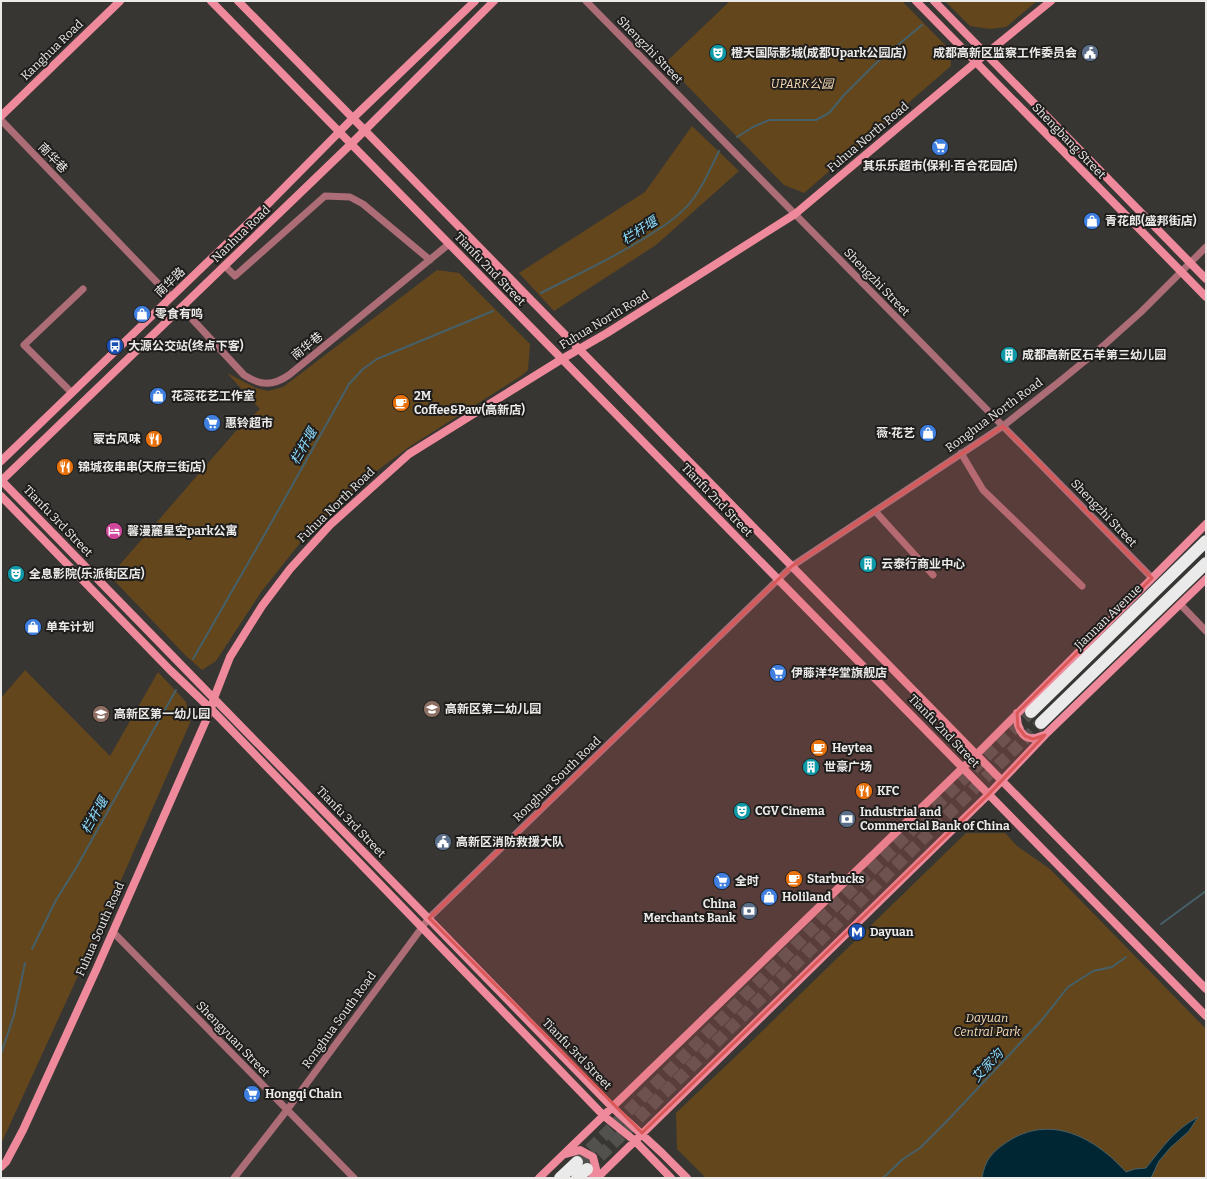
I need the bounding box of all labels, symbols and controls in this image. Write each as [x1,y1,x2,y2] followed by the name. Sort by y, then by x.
[614,13,686,87] street label: Shengzhi Street
[18,17,86,83] street label: Kanghua Road
[708,43,728,63] theatre icon: 橙天国际影城(成都Upark公园店)
[1080,43,1100,63] public building icon: 成都高新区监察工作委员会
[731,45,906,60] place label: 橙天国际影城(成都Upark公园店)
[933,46,1077,60] place label: 成都高新区监察工作委员会
[771,77,835,91] park label: UPARK公园
[825,99,911,175] street label: Fuhua North Road
[1029,100,1109,182] street label: Shengbang Street
[930,137,950,157] supermarket icon: 其乐乐超市(保利·百合花园店)
[35,140,71,176] street label: 南华巷
[863,158,1017,173] place label: 其乐乐超市(保利·百合花园店)
[209,203,273,265] street label: Nanhua Road
[1082,211,1102,231] shop icon: 青花郎(盛邦街店)
[619,212,661,247] water label: 栏杆堰
[1105,213,1197,228] place label: 青花郎(盛邦街店)
[452,230,529,309] street label: Tianfu 2nd Street
[841,245,913,319] street label: Shengzhi Street
[152,264,188,300] street label: 南华路
[557,288,651,352] street label: Fuhua North Road
[132,304,152,324] shop icon: 零食有鸣
[155,307,203,321] place label: 零食有鸣
[289,329,325,363] street label: 南华巷
[105,336,125,356] bus stop icon: 大源公交站(终点下客)
[128,338,244,353] place label: 大源公交站(终点下客)
[999,345,1019,365] building icon: 成都高新区石羊第三幼儿园
[1022,348,1166,362] place label: 成都高新区石羊第三幼儿园
[943,375,1045,455] street label: Ronghua North Road
[148,386,168,406] shop icon: 花蕊花艺工作室
[171,389,255,403] place label: 花蕊花艺工作室
[414,389,525,417] place label: 2M Coffee&Paw(高新店)
[391,393,411,413] cafe icon: 2M Coffee&Paw(高新店)
[202,413,222,433] supermarket icon: 惠铃超市
[225,416,273,430] place label: 惠铃超市
[918,423,938,443] shop icon: 薇·花艺
[287,424,321,467] water label: 栏杆堰
[876,426,915,440] place label: 薇·花艺
[144,429,164,449] restaurant icon: 蒙古风味
[93,432,141,446] place label: 蒙古风味
[55,457,75,477] restaurant icon: 锦城夜串串(天府三街店)
[78,459,206,474] place label: 锦城夜串串(天府三街店)
[679,461,756,540] street label: Tianfu 2nd Street
[295,465,377,545] street label: Fuhua North Road
[1068,476,1140,550] street label: Shengzhi Street
[21,483,96,560] street label: Tianfu 3rd Street
[104,521,124,541] hotel icon: 馨漫麓星空park公寓
[127,524,238,538] place label: 馨漫麓星空park公寓
[858,554,878,574] building icon: 云泰行商业中心
[881,557,965,571] place label: 云泰行商业中心
[6,564,26,584] theatre icon: 全息影院(乐派街区店)
[29,566,145,581] place label: 全息影院(乐派街区店)
[1071,581,1144,653] street label: Jiannan Avenue
[23,617,43,637] shop icon: 单车计划
[46,620,94,634] place label: 单车计划
[768,663,788,683] supermarket icon: 伊藤洋华堂旗舰店
[791,666,887,680] place label: 伊藤洋华堂旗舰店
[906,692,983,771] street label: Tianfu 2nd Street
[422,699,442,719] school or university icon: 高新区第二幼儿园
[445,702,541,716] place label: 高新区第二幼儿园
[91,704,111,724] school or university icon: 高新区第一幼儿园
[114,707,210,721] place label: 高新区第一幼儿园
[510,734,604,824] street label: Ronghua South Road
[809,738,829,758] cafe icon: Heytea
[832,741,873,755] place label: Heytea
[801,757,821,777] building icon: 世豪广场
[824,760,872,774] place label: 世豪广场
[854,781,874,801] restaurant icon: KFC
[314,784,389,861] street label: Tianfu 3rd Street
[877,784,900,798] place label: KFC
[78,793,112,836] water label: 栏杆堰
[732,801,752,821] theatre icon: CGV Cinema
[755,804,825,818] place label: CGV Cinema
[860,805,1010,833] place label: Industrial and Commercial Bank of China
[837,809,857,829] bank icon: Industrial and Commercial Bank of China
[433,832,453,852] public building icon: 高新区消防救援大队
[456,835,564,849] place label: 高新区消防救援大队
[784,869,804,889] cafe icon: Starbucks
[712,871,732,891] supermarket icon: 全时
[807,872,865,886] place label: Starbucks
[735,874,759,888] place label: 全时
[73,880,127,978] street label: Fuhua South Road
[759,887,779,907] shop icon: Holiland
[782,890,832,904] place label: Holiland
[644,897,737,925] place label: China Merchants Bank
[739,901,759,921] bank icon: China Merchants Bank
[847,922,867,942] metro station icon: Dayuan
[870,925,914,939] place label: Dayuan
[299,969,379,1071] street label: Ronghua South Road
[193,998,273,1080] street label: Shengyuan Street
[954,1011,1021,1039] park label: Dayuan Central Park
[540,1016,615,1093] street label: Tianfu 3rd Street
[969,1045,1008,1085] water label: 艾家沟
[242,1084,262,1104] supermarket icon: Hongqi Chain
[265,1087,342,1101] place label: Hongqi Chain

